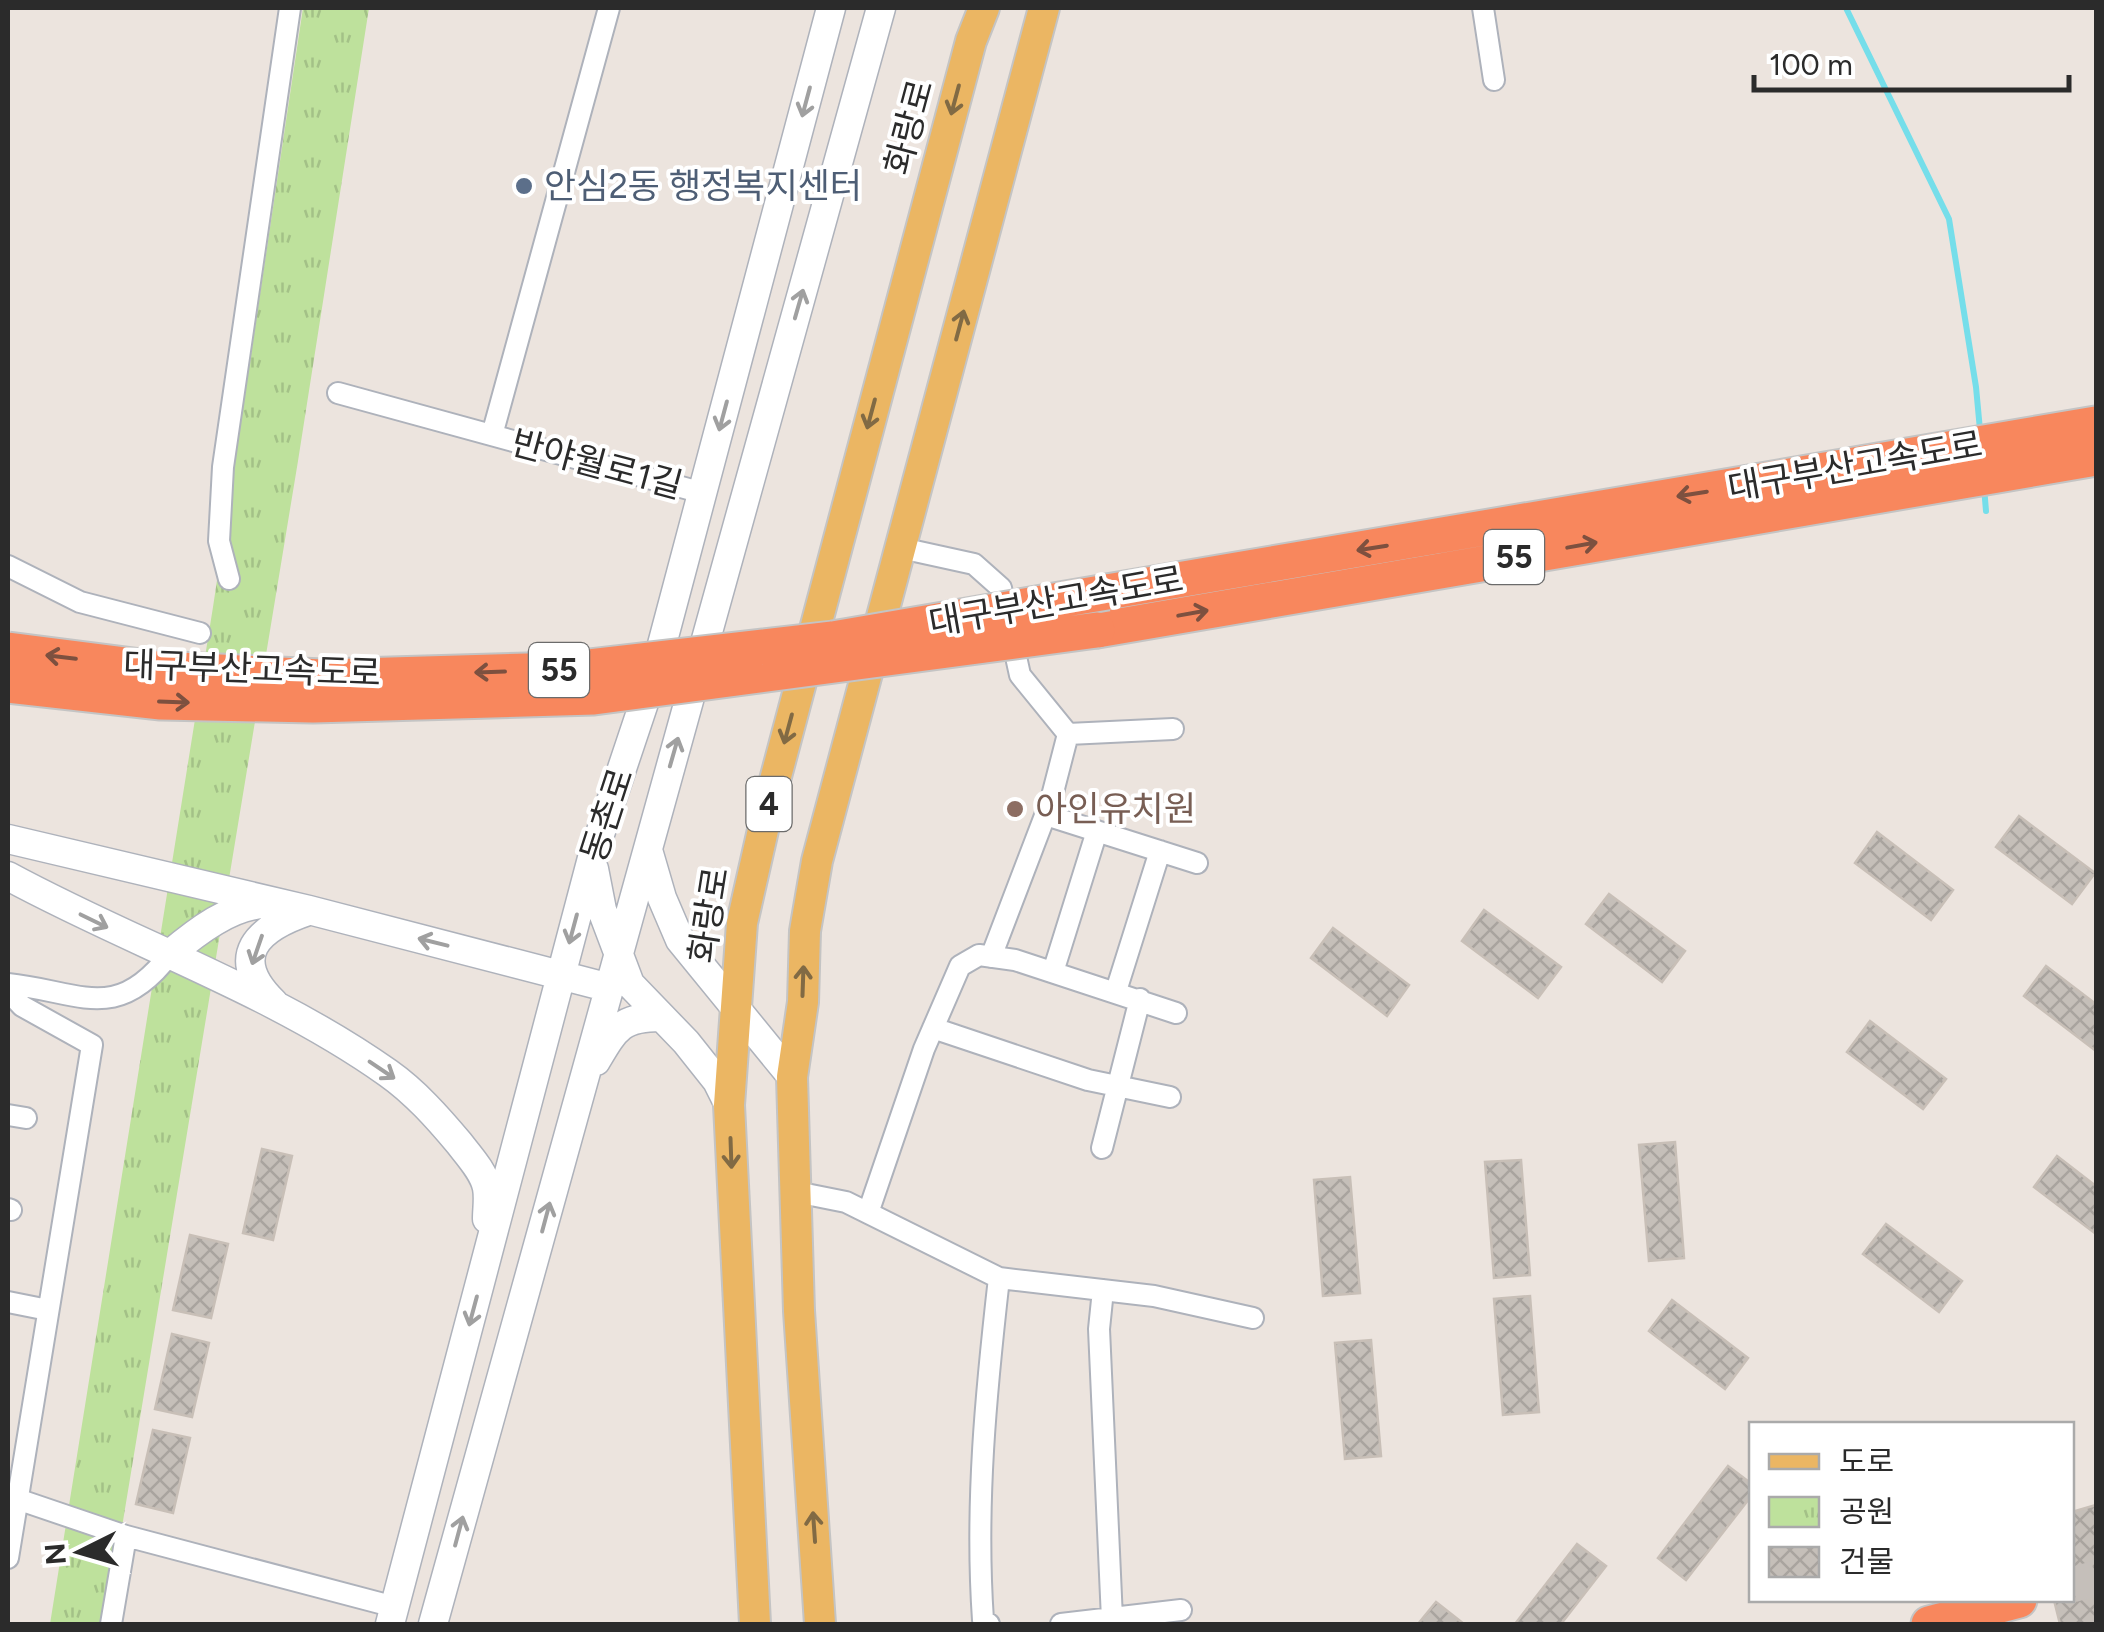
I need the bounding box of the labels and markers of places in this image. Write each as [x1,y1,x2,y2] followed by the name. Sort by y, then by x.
[544,165,862,207] place label: 안심2동 행정복지센터
[513,175,535,197] marker: 안심2동 행정복지센터
[1035,788,1196,830] place label: 아인유치원
[1004,798,1026,820] marker: 아인유치원

